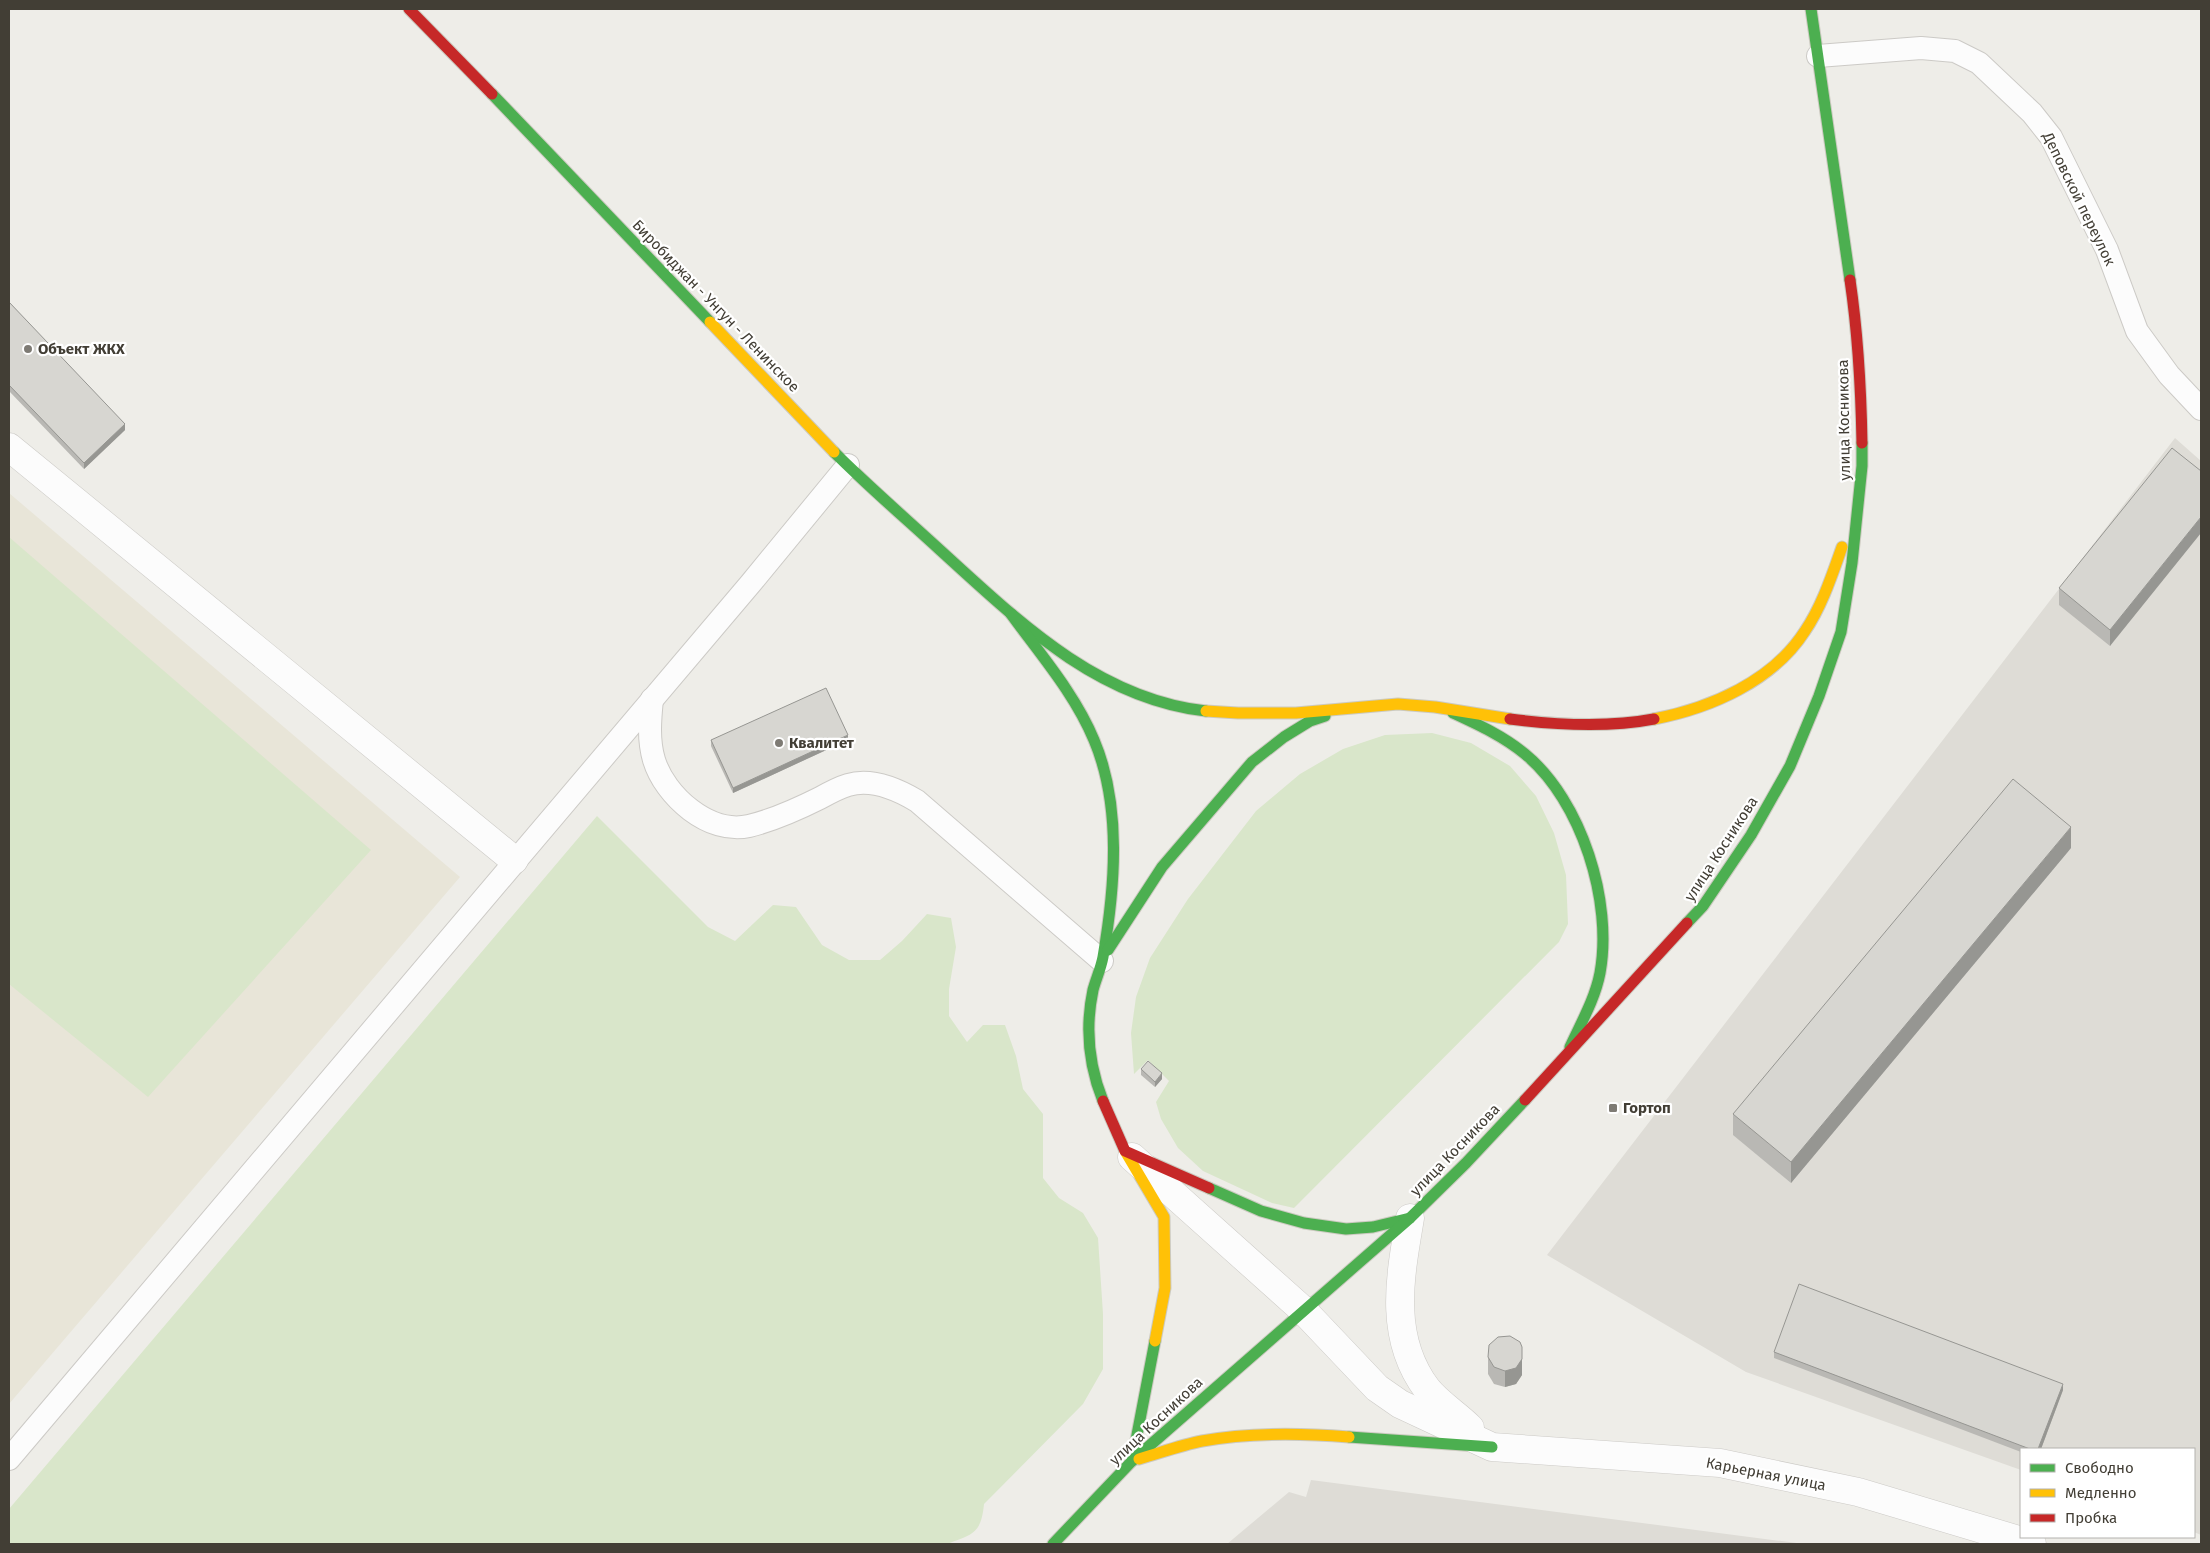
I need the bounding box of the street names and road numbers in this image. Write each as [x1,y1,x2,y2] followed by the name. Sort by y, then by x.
[2038,128,2119,269] street label: Деповской переулок
[629,216,803,396] street label: Биробиджан - Унгун - Ленинское
[1834,359,1854,481] street label: улица Косникова
[1680,793,1762,905] street label: улица Косникова
[1406,1100,1504,1200] street label: улица Косникова
[1106,1373,1206,1469] street label: улица Косникова
[1705,1454,1827,1494] street label: Карьерная улица

